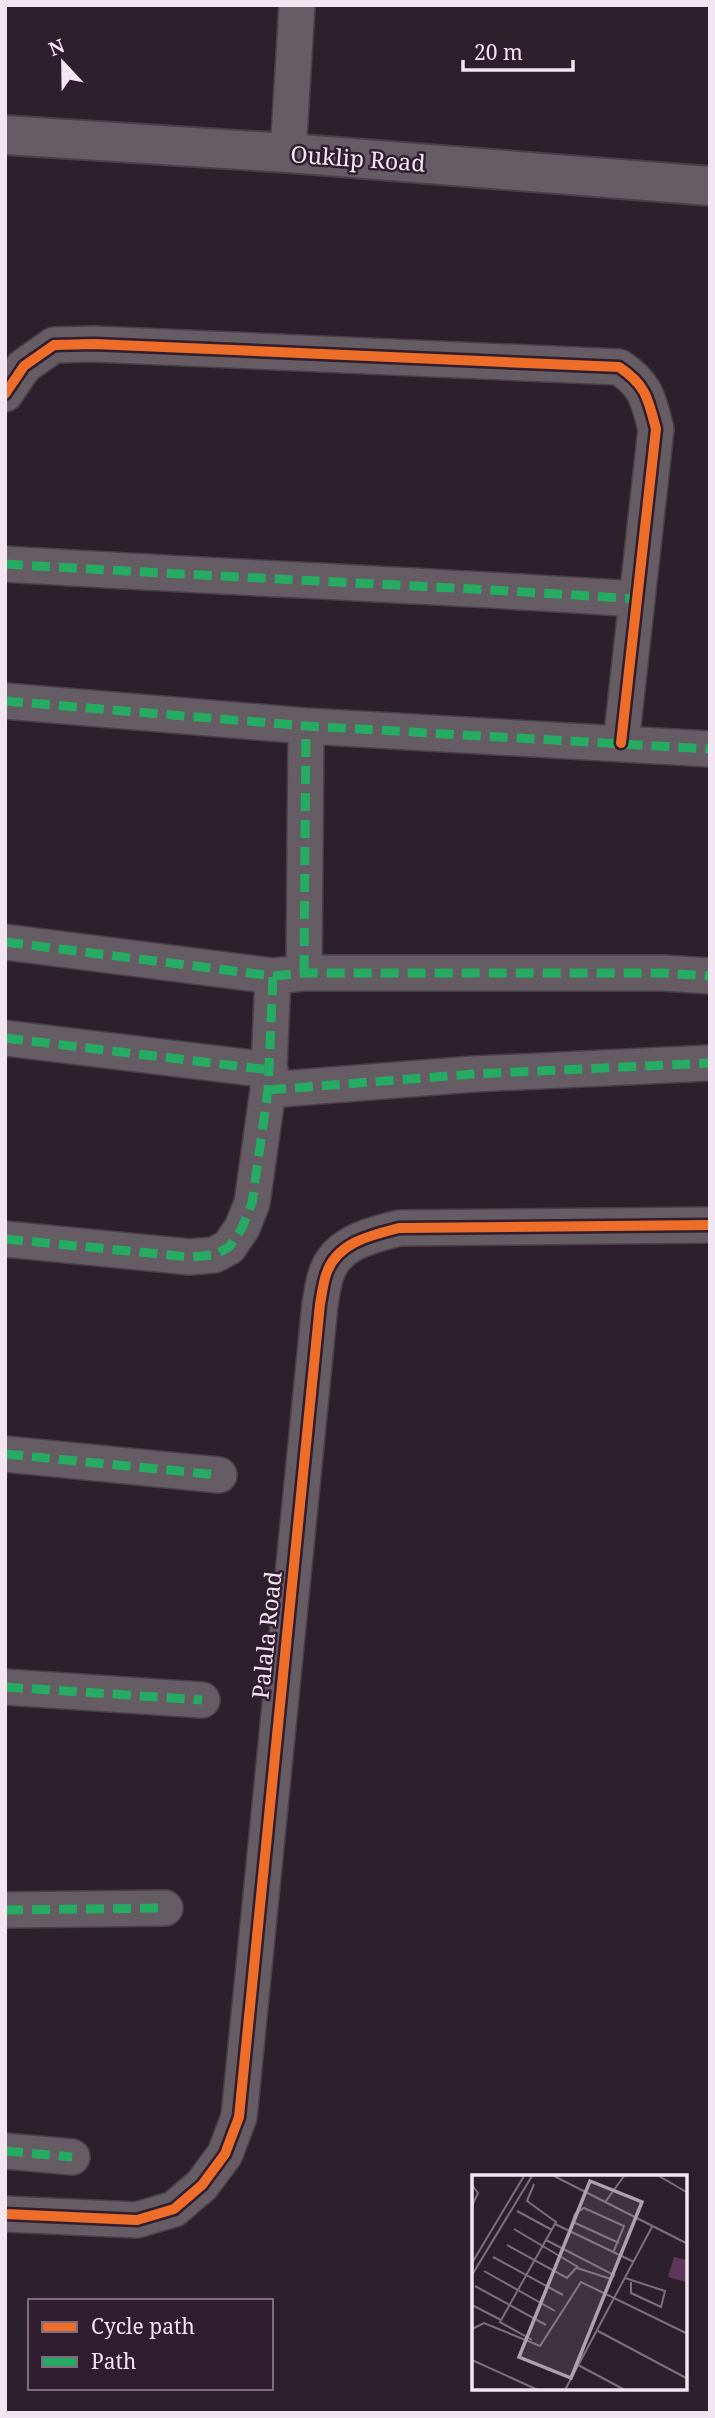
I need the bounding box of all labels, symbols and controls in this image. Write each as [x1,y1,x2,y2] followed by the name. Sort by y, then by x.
[28,28,98,98] north arrow
[463,28,573,72] scale bar
[45,32,68,62] text: N
[474,38,523,66] text: 20 m
[289,137,427,179] street label: Ouklip Road
[243,1569,289,1701] street label: Palala Road
[472,2175,687,2390] inset map
[28,2299,273,2390] legend
[91,2312,195,2340] text: Cycle path
[91,2347,136,2375] text: Path

